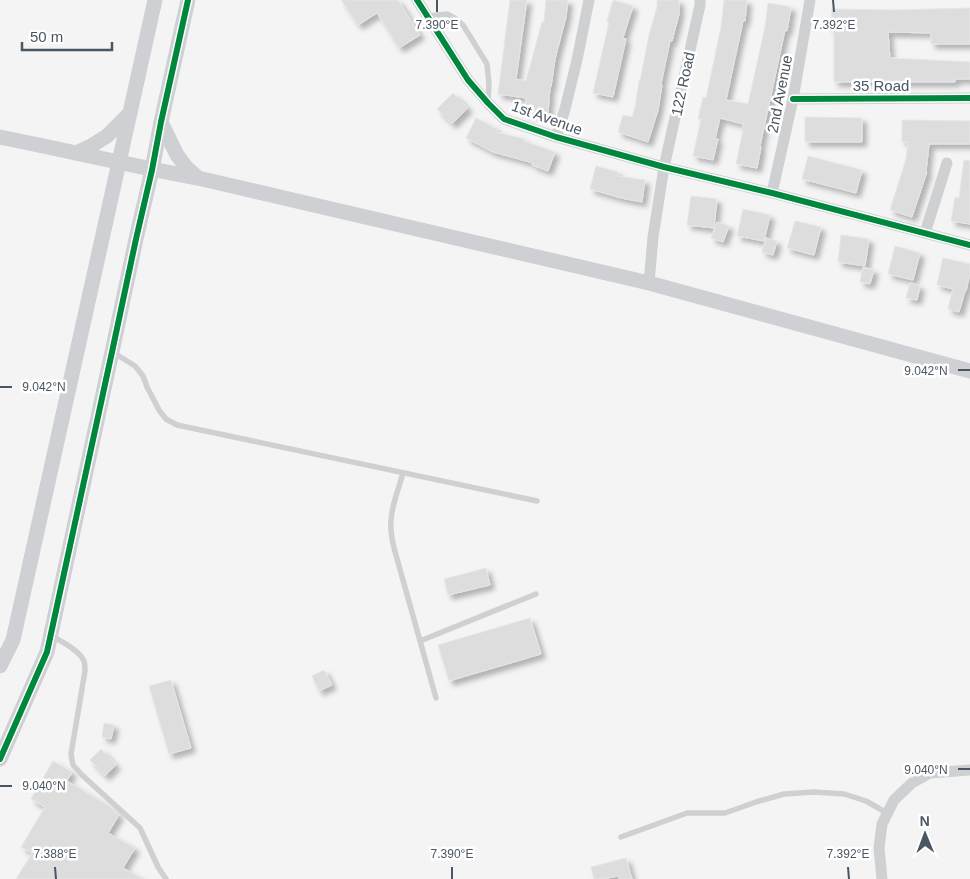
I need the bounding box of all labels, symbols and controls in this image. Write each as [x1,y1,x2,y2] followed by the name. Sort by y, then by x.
[416,18,458,32] text: 7.390°E
[813,18,855,32] text: 7.392°E
[22,20,112,52] scale bar
[30,28,63,45] text: 50 m
[667,50,698,117] street label: 122 Road
[764,54,795,134] street label: 2nd Avenue
[853,77,909,94] street label: 35 Road
[510,97,585,138] street label: 1st Avenue
[904,364,948,378] text: 9.042°N
[22,380,66,394] text: 9.042°N
[904,763,948,777] text: 9.040°N
[22,779,66,793] text: 9.040°N
[900,809,950,859] north arrow
[920,813,930,829] text: N
[34,847,76,861] text: 7.388°E
[431,847,473,861] text: 7.390°E
[827,847,869,861] text: 7.392°E

